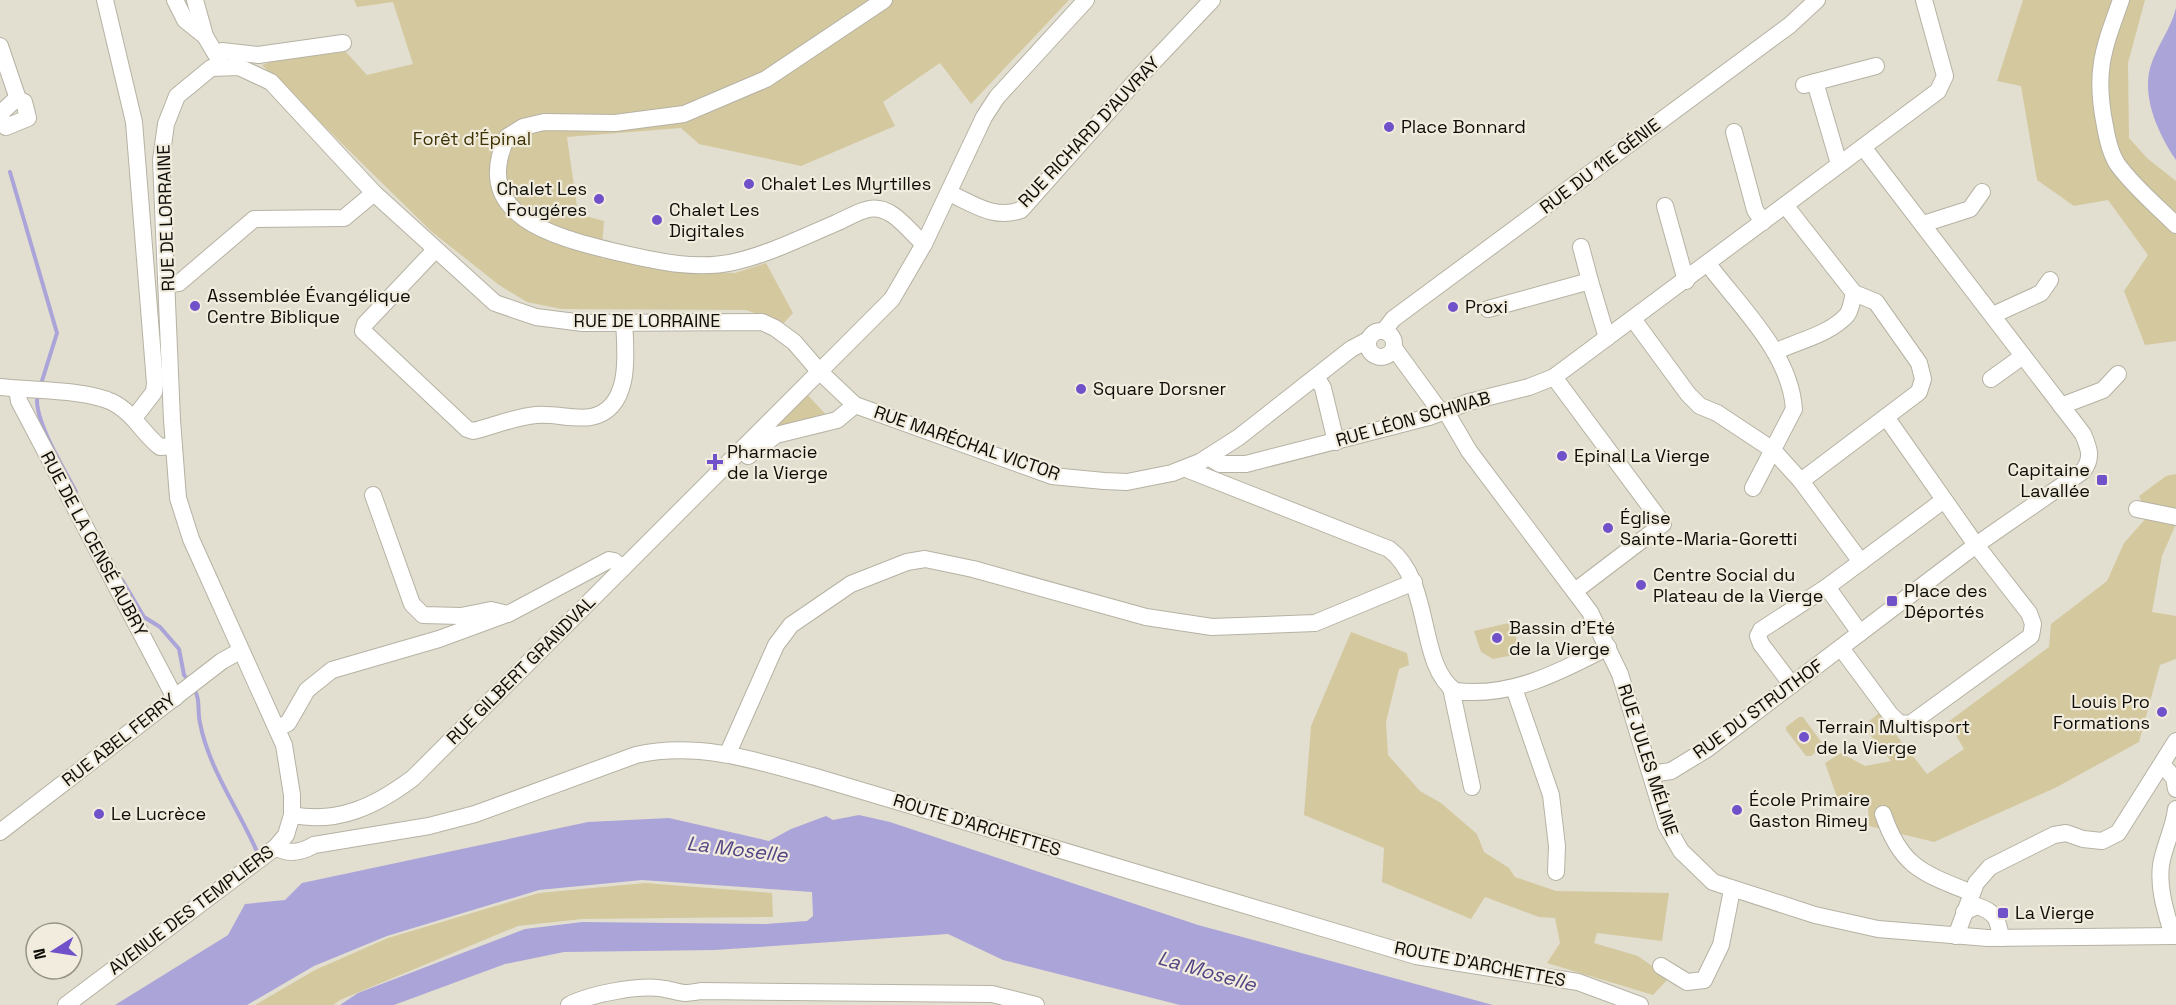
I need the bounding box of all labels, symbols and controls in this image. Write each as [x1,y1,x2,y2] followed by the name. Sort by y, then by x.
[1013,52,1164,212] street label: RUE RICHARD D'AUVRAY
[1535,113,1665,218] street label: RUE DU 11E GÉNIE
[1401,115,1526,138] place label: Place Bonnard
[1382,120,1396,134] marker: Place Bonnard
[413,127,531,150] park label: Forêt d'Épinal
[151,144,180,292] street label: RUE DE LORRAINE
[761,172,931,195] place label: Chalet Les Myrtilles
[497,177,587,221] place label: Chalet Les Fougéres
[742,177,756,191] marker: Chalet Les Myrtilles
[592,192,606,206] marker: Chalet Les Fougéres
[669,198,759,242] place label: Chalet Les Digitales
[650,213,664,227] marker: Chalet Les Digitales
[207,284,411,328] place label: Assemblée Évangélique Centre Biblique
[1465,295,1508,318] place label: Proxi
[188,299,202,313] marker: Assemblée Évangélique Centre Biblique
[1446,300,1460,314] marker: Proxi
[574,309,720,332] street label: RUE DE LORRAINE
[1093,377,1227,400] place label: Square Dorsner
[1074,382,1088,396] marker: Square Dorsner
[1333,385,1493,452] street label: RUE LÉON SCHWAB
[871,400,1063,485] street label: RUE MARÉCHAL VICTOR
[727,440,828,484] place label: Pharmacie de la Vierge
[1574,444,1710,467] place label: Epinal La Vierge
[36,447,153,640] street label: RUE DE LA CENSÉ AUBRY
[1555,449,1569,463] marker: Epinal La Vierge
[708,455,722,469] marker: Pharmacie de la Vierge
[2007,458,2090,502] place label: Capitaine Lavallée
[2095,473,2109,487] marker: Capitaine Lavallée
[1620,506,1798,550] place label: Église Sainte-Maria-Goretti
[1601,521,1615,535] marker: Église Sainte-Maria-Goretti
[1653,563,1823,607] place label: Centre Social du Plateau de la Vierge
[1634,578,1648,592] marker: Centre Social du Plateau de la Vierge
[1904,579,1987,623] place label: Place des Déportés
[441,590,600,749] street label: RUE GILBERT GRANDVAL
[1885,594,1899,608] marker: Place des Déportés
[1509,616,1615,660] place label: Bassin d'Eté de la Vierge
[1490,631,1504,645] marker: Bassin d'Eté de la Vierge
[1688,654,1827,764] street label: RUE DU STRUTHOF
[1613,681,1684,839] street label: RUE JULES MÉLINE
[57,688,180,791] street label: RUE ABEL FERRY
[2053,690,2150,734] place label: Louis Pro Formations
[2155,705,2169,719] marker: Louis Pro Formations
[1816,715,1970,759] place label: Terrain Multisport de la Vierge
[1797,730,1811,744] marker: Terrain Multisport de la Vierge
[891,788,1064,861] street label: ROUTE D'ARCHETTES
[1749,788,1870,832] place label: École Primaire Gaston Rimey
[111,802,206,825] place label: Le Lucrèce
[1730,803,1744,817] marker: École Primaire Gaston Rimey
[92,807,106,821] marker: Le Lucrèce
[685,830,790,868] water label: La Moselle
[103,840,278,979] street label: AVENUE DES TEMPLIERS
[2015,901,2094,924] place label: La Vierge
[1996,906,2010,920] marker: La Vierge
[24,921,84,981] north arrow
[1393,936,1568,991] street label: ROUTE D'ARCHETTES
[1155,945,1260,998] water label: La Moselle
[28,947,51,961] text: N

